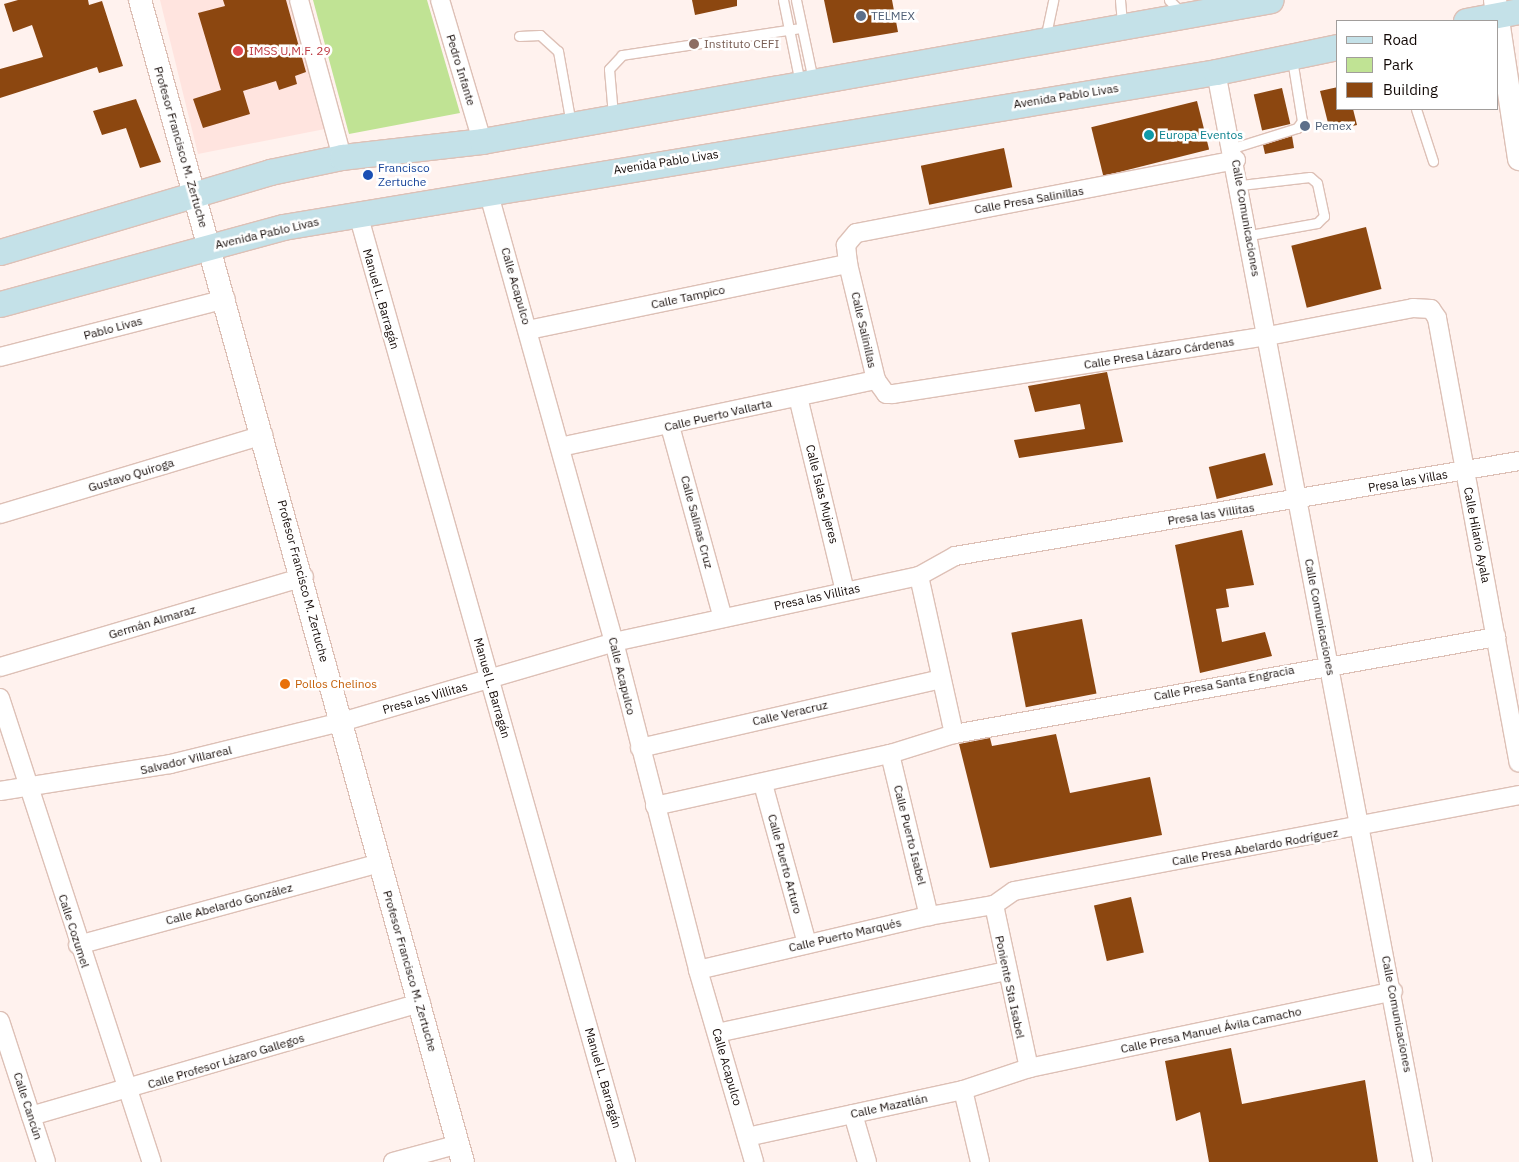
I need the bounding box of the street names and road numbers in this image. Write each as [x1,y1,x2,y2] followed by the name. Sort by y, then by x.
[443,33,479,107] street label: Pedro Infante
[151,65,211,229] street label: Profesor Francisco M. Zertuche
[1012,81,1120,111] street label: Avenida Pablo Livas
[612,147,720,177] street label: Avenida Pablo Livas
[1229,158,1263,278] street label: Calle Comunicaciones
[973,183,1085,217] street label: Calle Presa Salinillas
[214,214,320,252] street label: Avenida Pablo Livas
[498,246,534,326] street label: Calle Acapulco
[360,247,402,351] street label: Manuel L. Barragán
[650,282,726,312] street label: Calle Tampico
[848,290,880,370] street label: Calle Salinillas
[82,313,144,343] street label: Pablo Livas
[1083,334,1235,372] street label: Calle Presa Lázaro Cárdenas
[663,396,773,434] street label: Calle Puerto Vallarta
[803,443,841,545] street label: Calle Islas Mujeres
[86,455,176,495] street label: Gustavo Quiroga
[1367,467,1449,495] street label: Presa las Villas
[678,474,716,570] street label: Calle Salinas Cruz
[1461,486,1493,584] street label: Calle Hilario Ayala
[274,498,332,664] street label: Profesor Francisco M. Zertuche
[1167,500,1255,528] street label: Presa las Villitas
[1302,557,1338,677] street label: Calle Comunicaciones
[773,581,861,613] street label: Presa las Villitas
[107,602,197,642] street label: Germán Almaraz
[471,636,513,740] street label: Manuel L. Barragán
[605,636,639,716] street label: Calle Acapulco
[1152,662,1296,704] street label: Calle Presa Santa Engracia
[381,679,469,717] street label: Presa las Villitas
[751,697,829,729] street label: Calle Veracruz
[139,742,233,778] street label: Salvador Villareal
[891,784,929,886] street label: Calle Puerto Isabel
[765,812,805,916] street label: Calle Puerto Arturo
[1171,825,1339,869] street label: Calle Presa Abelardo Rodríguez
[164,880,294,928] street label: Calle Abelardo González
[380,889,440,1053] street label: Profesor Francisco M. Zertuche
[55,892,93,970] street label: Calle Cozumel
[787,915,903,955] street label: Calle Puerto Marqués
[992,934,1028,1040] street label: Poniente Sta Isabel
[1379,954,1415,1074] street label: Calle Comunicaciones
[1119,1004,1303,1056] street label: Calle Presa Manuel Ávila Camacho
[582,1026,624,1130] street label: Manuel L. Barragán
[709,1027,745,1107] street label: Calle Acapulco
[146,1030,306,1092] street label: Calle Profesor Lázaro Gallegos
[10,1070,46,1142] street label: Calle Cancún
[849,1091,929,1121] street label: Calle Mazatlán

